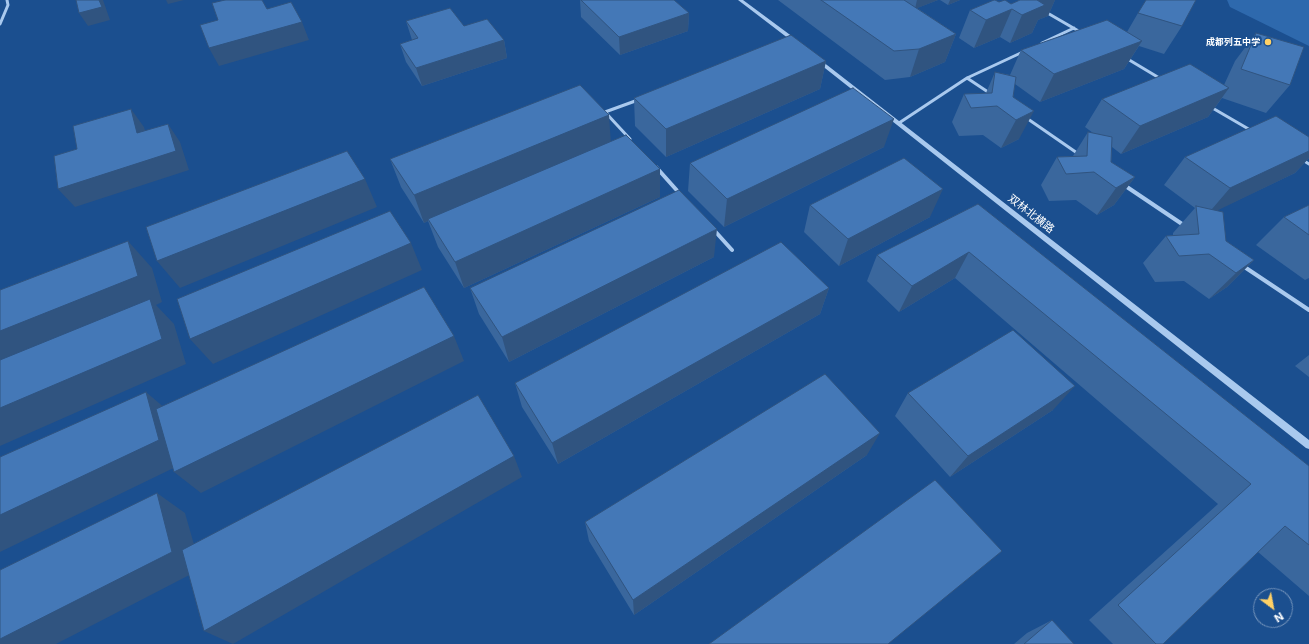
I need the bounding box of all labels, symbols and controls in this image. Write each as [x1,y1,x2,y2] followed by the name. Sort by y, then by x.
[1206,37,1260,47] place label: 成都列五中学
[1263,37,1273,47] marker: 成都列五中学
[1005,192,1057,236] street label: 双林北横路
[1253,588,1293,628] north arrow
[1272,609,1286,625] text: N

